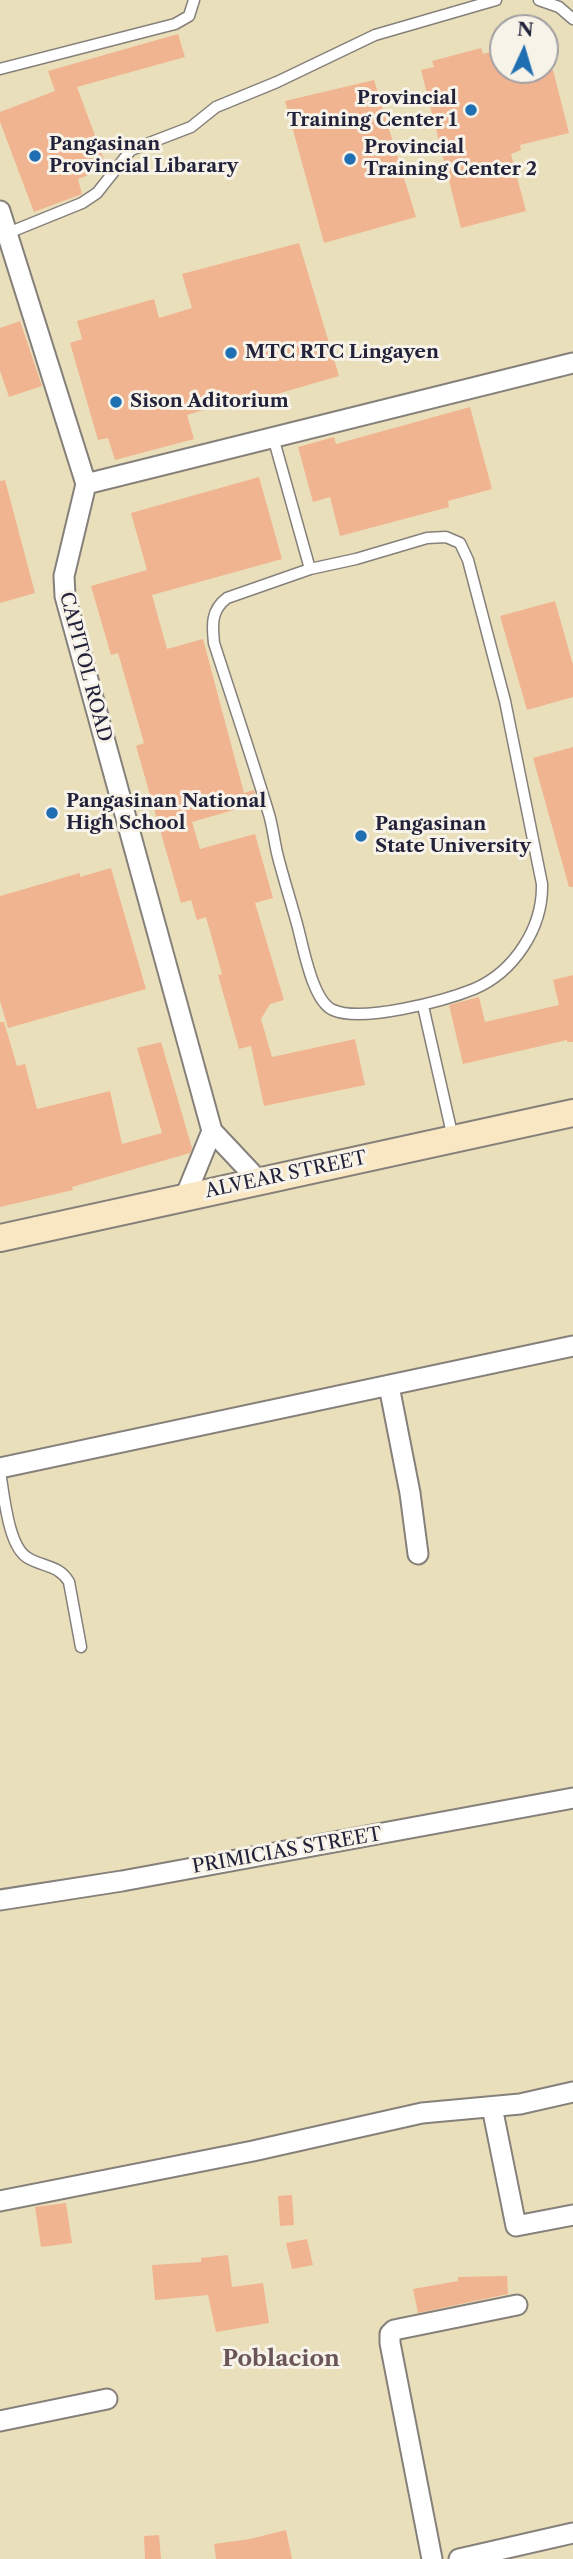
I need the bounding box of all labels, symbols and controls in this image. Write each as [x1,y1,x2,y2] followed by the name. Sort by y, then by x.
[489,14,559,84] north arrow
[516,17,534,42] text: N
[287,88,457,132] place label: Provincial Training Center 1
[463,102,479,118] marker: Provincial Training Center 1
[49,134,238,178] place label: Pangasinan Provincial Libarary
[364,137,537,181] place label: Provincial Training Center 2
[27,148,43,164] marker: Pangasinan Provincial Libarary
[342,151,358,167] marker: Provincial Training Center 2
[245,342,439,364] place label: MTC RTC Lingayen
[223,345,239,361] marker: MTC RTC Lingayen
[130,391,289,413] place label: Sison Aditorium
[108,394,124,410] marker: Sison Aditorium
[54,590,116,744] street label: CAPITOL ROAD
[66,791,266,835] place label: Pangasinan National High School
[44,805,60,821] marker: Pangasinan National High School
[375,814,531,858] place label: Pangasinan State University
[353,828,369,844] marker: Pangasinan State University
[203,1147,369,1203] street label: ALVEAR STREET
[191,1823,383,1879] street label: PRIMICIAS STREET
[222,2345,340,2373] district label: Poblacion

